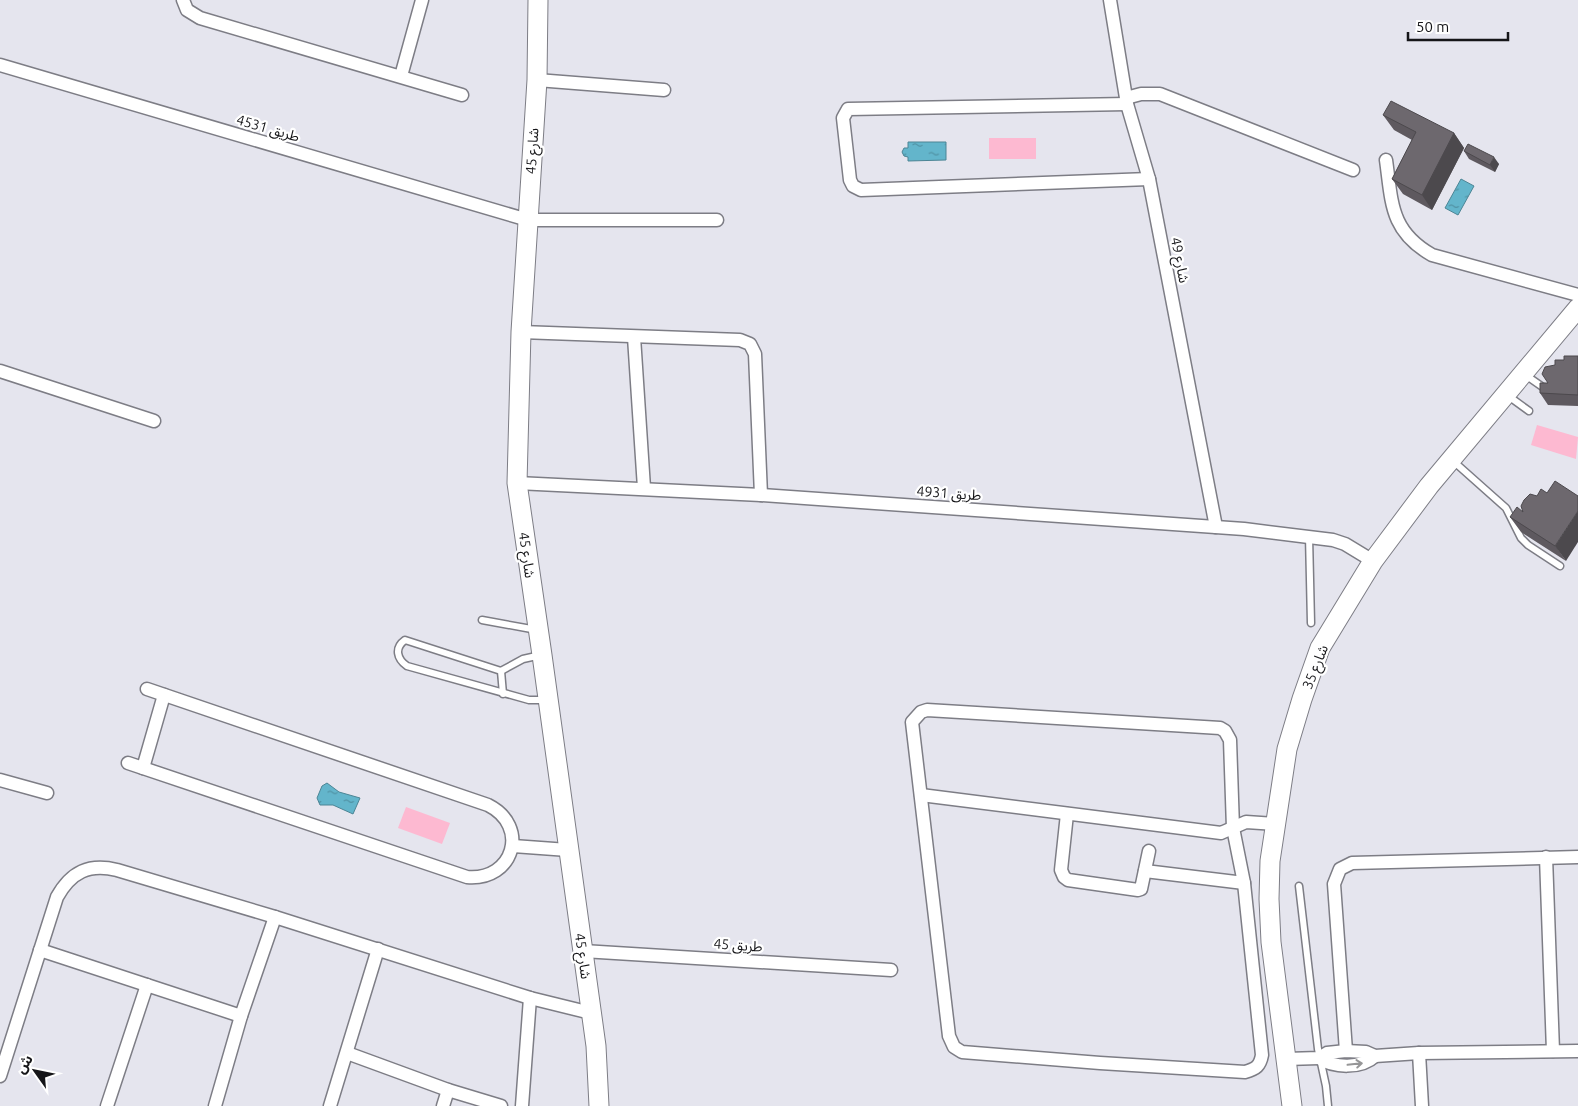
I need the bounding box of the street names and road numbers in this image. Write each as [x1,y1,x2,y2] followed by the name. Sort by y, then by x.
[234,111,301,147] street label: طريق 4531
[522,127,545,175] street label: شارع 45
[1165,236,1192,285] street label: شارع 49
[916,483,982,505] street label: طريق 4931
[513,531,538,579] street label: شارع 45
[1299,643,1334,693] street label: شارع 35
[569,932,594,980] street label: شارع 45
[713,935,763,957] street label: طريق 45

